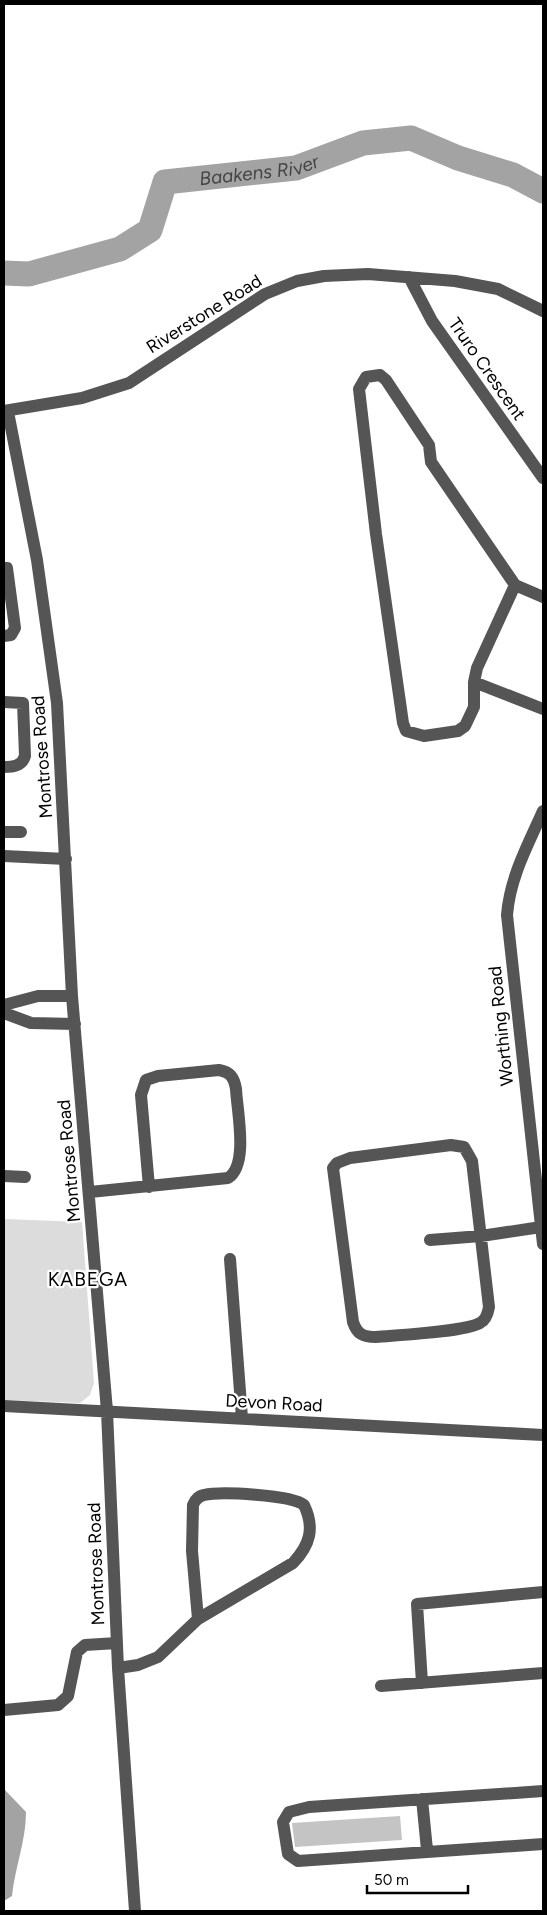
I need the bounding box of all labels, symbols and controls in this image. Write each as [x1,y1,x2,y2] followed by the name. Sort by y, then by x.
[198,149,322,190] water label: Baakens River
[142,270,266,358] street label: Riverstone Road
[444,314,531,425] street label: Truro Crescent
[27,695,57,819] street label: Montrose Road
[484,965,518,1087] street label: Worthing Road
[53,1099,85,1223] street label: Montrose Road
[48,1268,128,1291] district label: KABEGA
[225,1389,323,1417] street label: Devon Road
[83,1502,109,1626] street label: Montrose Road
[367,1862,468,1894] scale bar
[374,1871,409,1889] text: 50 m

